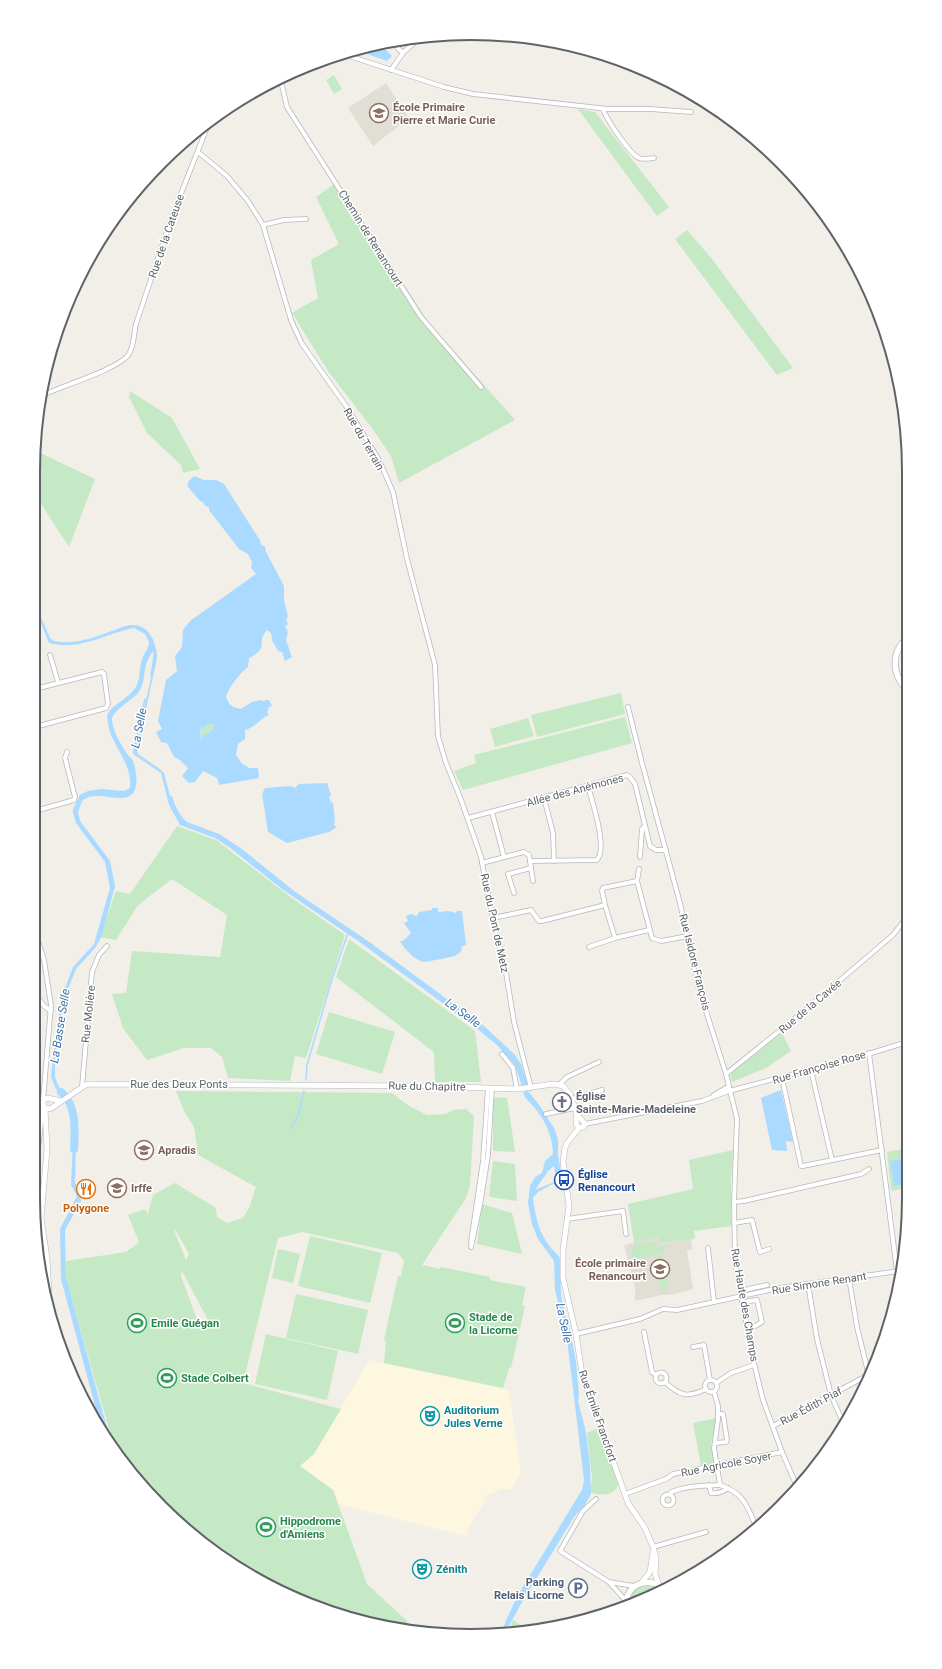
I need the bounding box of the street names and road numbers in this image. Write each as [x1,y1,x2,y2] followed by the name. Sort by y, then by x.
[336,188,406,289] street label: Chemin de Renancourt
[146,192,187,280] street label: Rue de la Cateuse
[340,406,387,473] street label: Rue du Terrain
[525,771,625,810] street label: Allée des Anémones
[478,872,512,974] street label: Rue du Pont de Metz
[676,912,713,1012] street label: Rue Isidore François
[776,976,844,1036] street label: Rue de la Cavée
[79,984,98,1044] street label: Rue Molière
[771,1048,867,1087] street label: Rue Françoise Rose
[130,1078,228,1091] street label: Rue des Deux Ponts
[388,1079,466,1094] street label: Rue du Chapitre
[728,1248,761,1363] street label: Rue Haute des Champs
[771,1270,868,1297] street label: Rue Simone Renant
[576,1369,619,1464] street label: Rue Émile Francfort
[778,1385,845,1428] street label: Rue Édith Piaf
[680,1449,773,1480] street label: Rue Agricole Soyer

